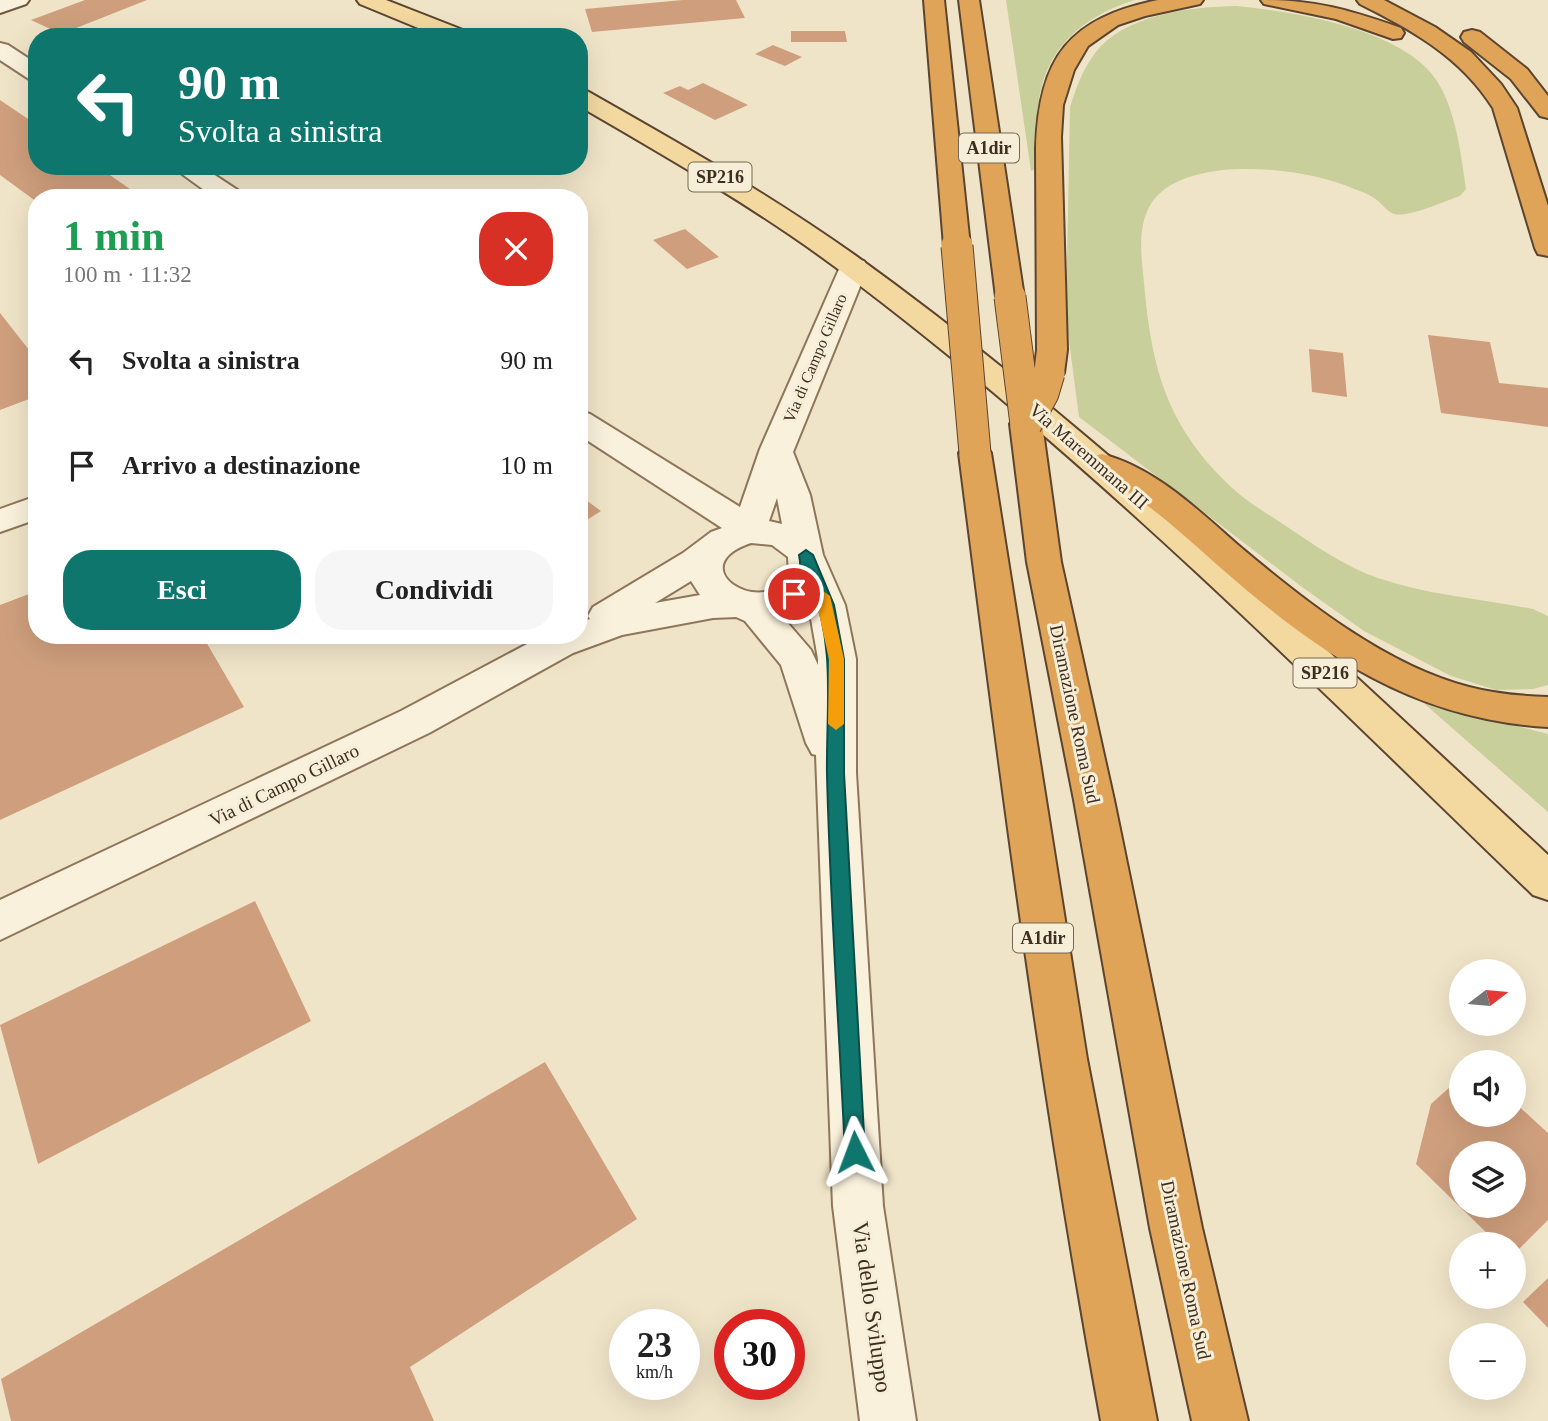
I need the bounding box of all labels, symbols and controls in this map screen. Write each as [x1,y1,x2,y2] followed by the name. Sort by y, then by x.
[178,55,280,110] text: 90 m
[63,56,154,147] icon: left
[178,113,382,149] text: Svolta a sinistra
[959,134,1019,162] road number: A1dir
[688,162,752,192] road number: SP216
[479,212,553,286] button: close
[63,213,165,259] text: 1 min
[63,262,192,287] text: 100 m · 11:32
[780,291,851,425] street label: Via di Campo Gillaro
[63,342,101,380] icon: left
[122,346,300,375] text: Svolta a sinistra
[500,346,553,375] text: 90 m
[1025,399,1153,513] street label: Via Maremmana III
[63,447,101,485] icon: arrive
[122,451,360,480] text: Arrivo a destinazione
[500,451,553,480] text: 10 m
[63,550,301,630] button: Esci
[315,550,553,630] button: Condividi
[764,564,824,624] pin
[775,575,813,613] icon: arrive
[1046,623,1104,806] street label: Diramazione Roma Sud
[1294,658,1356,688] road number: SP216
[206,740,362,830] street label: Via di Campo Gillaro
[1013,923,1073,953] road number: A1dir
[1449,959,1526,1036] north arrow
[1449,959,1526,1400] map controls
[1449,1050,1526,1127] button: sound
[818,1115,892,1189] position arrow
[1449,1141,1526,1218] button: layers
[1157,1179,1215,1362] street label: Diramazione Roma Sud
[848,1220,896,1394] street label: Via dello Sviluppo
[1449,1232,1526,1309] button: +
[714,1309,805,1400] speed limit sign: 30
[1449,1323,1526,1400] button: −
[637,1326,672,1365] text: 23
[636,1362,673,1382] text: km/h

